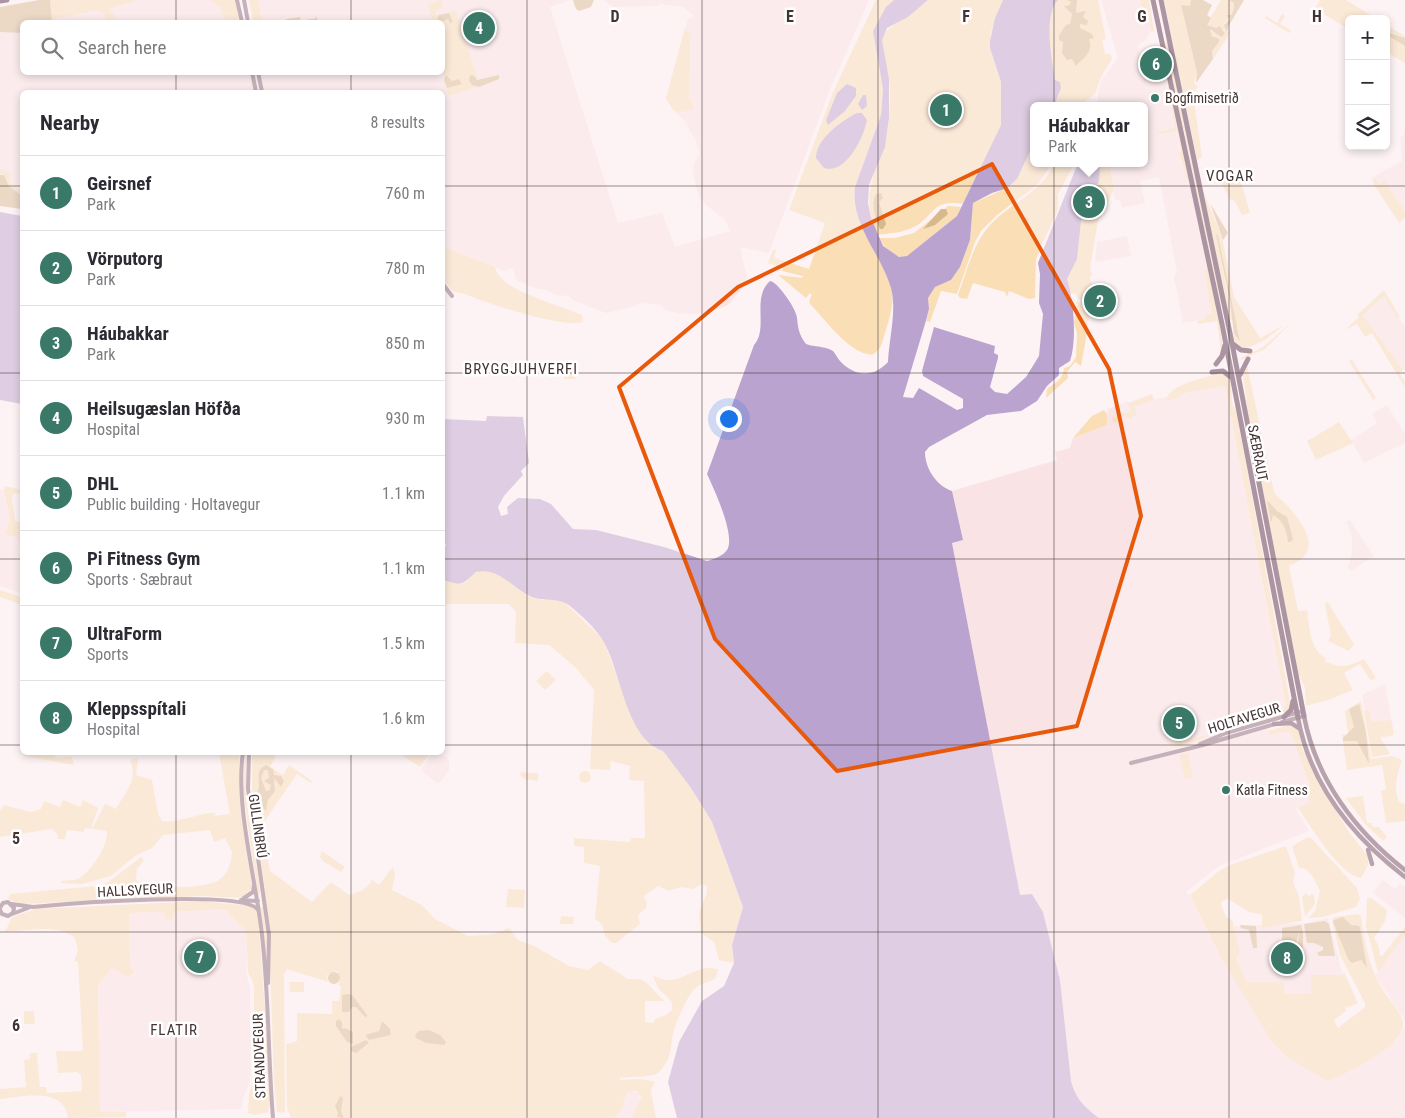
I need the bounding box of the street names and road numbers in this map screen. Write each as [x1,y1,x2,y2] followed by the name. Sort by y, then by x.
[1245,424,1271,482] street label: SÆBRAUT
[1206,699,1282,737] street label: HOLTAVEGUR
[246,793,271,859] street label: GULLINBRÚ
[97,880,174,900] street label: HALLSVEGUR
[250,1013,268,1099] street label: STRANDVEGUR

